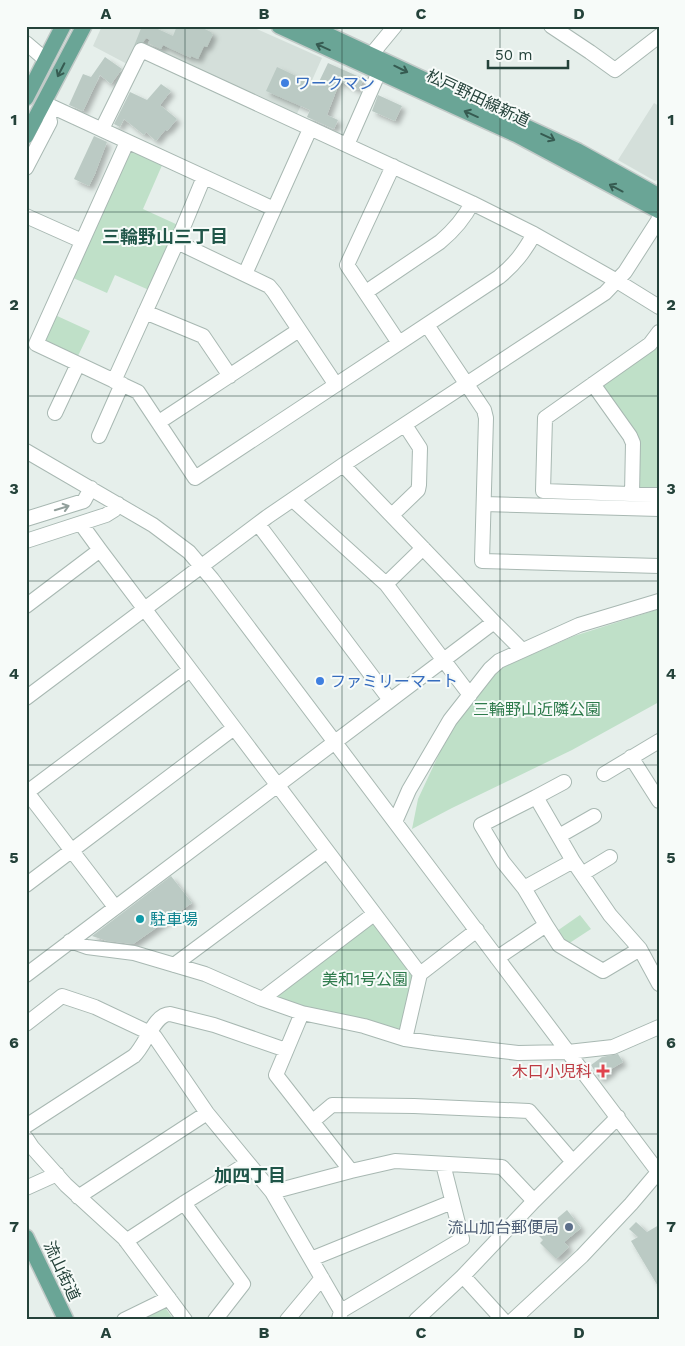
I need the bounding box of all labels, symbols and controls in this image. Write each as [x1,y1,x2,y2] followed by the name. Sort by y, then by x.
[101,4,112,23] text: A
[259,4,270,23] text: B
[416,4,427,23] text: C
[573,4,585,23] text: D
[488,38,568,70] scale bar
[316,42,331,51] one-way arrow
[495,46,532,64] text: 50 m
[56,62,66,77] one-way arrow
[393,64,408,74] one-way arrow
[423,66,533,130] street label: 松戸野田線新道
[295,74,375,93] place label: ワークマン
[279,77,291,89] marker: ワークマン
[464,109,479,119] one-way arrow
[11,110,17,129] text: 1
[668,110,674,129] text: 1
[540,133,555,142] one-way arrow
[609,182,624,192] one-way arrow
[102,226,228,247] district label: 三輪野山三丁目
[9,295,19,314] text: 2
[666,295,676,314] text: 2
[9,479,19,498] text: 3
[666,479,676,498] text: 3
[53,502,69,512] one-way arrow
[9,664,19,683] text: 4
[666,664,676,683] text: 4
[330,672,458,691] place label: ファミリーマート
[314,675,326,687] marker: ファミリーマート
[473,700,601,719] park label: 三輪野山近隣公園
[9,848,19,867] text: 5
[666,848,676,867] text: 5
[150,910,198,929] place label: 駐車場
[134,913,146,925] marker: 駐車場
[322,970,408,989] park label: 美和1号公園
[9,1033,19,1052] text: 6
[666,1033,676,1052] text: 6
[512,1062,592,1081] place label: 木口小児科
[596,1064,610,1078] marker: 木口小児科
[214,1165,286,1186] district label: 加四丁目
[9,1217,19,1236] text: 7
[666,1217,676,1236] text: 7
[447,1218,559,1237] place label: 流山加台郵便局
[563,1221,575,1233] marker: 流山加台郵便局
[40,1238,84,1304] street label: 流山街道
[101,1323,112,1342] text: A
[259,1323,270,1342] text: B
[416,1323,427,1342] text: C
[573,1323,585,1342] text: D

